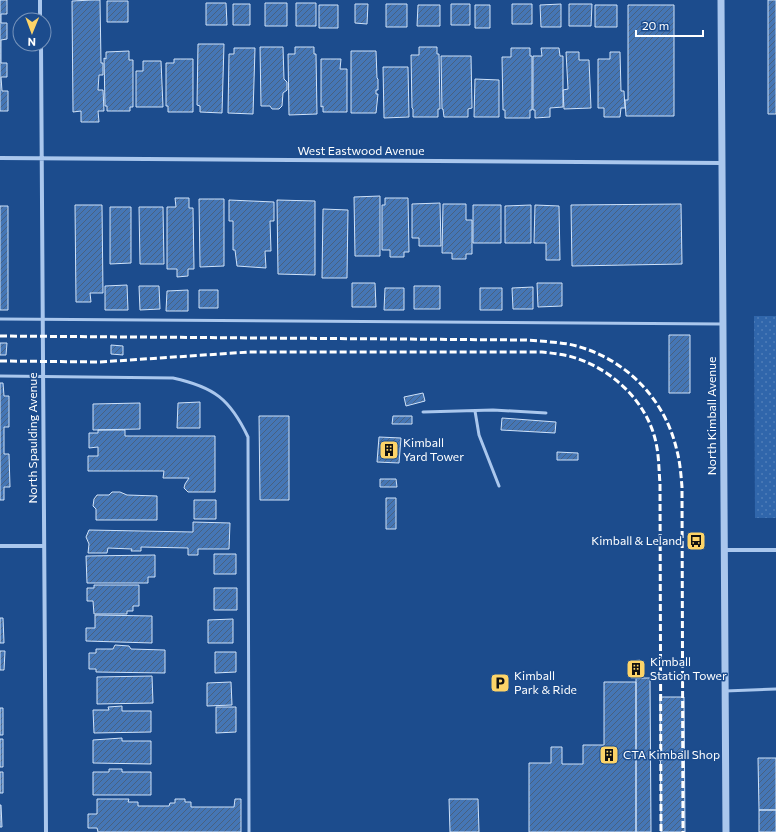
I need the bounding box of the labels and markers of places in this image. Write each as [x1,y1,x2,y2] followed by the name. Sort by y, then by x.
[403,435,464,463] place label: Kimball Yard Tower
[378,439,400,461] building icon: Kimball Yard Tower
[685,530,707,552] bus stop icon: Kimball & Leland
[591,533,682,547] place label: Kimball & Leland
[650,654,727,682] place label: Kimball Station Tower
[625,658,647,680] building icon: Kimball Station Tower
[514,668,577,696] place label: Kimball Park & Ride
[489,672,511,694] parking icon: Kimball Park & Ride
[598,744,620,766] building icon: CTA Kimball Shop
[623,747,720,761] place label: CTA Kimball Shop

